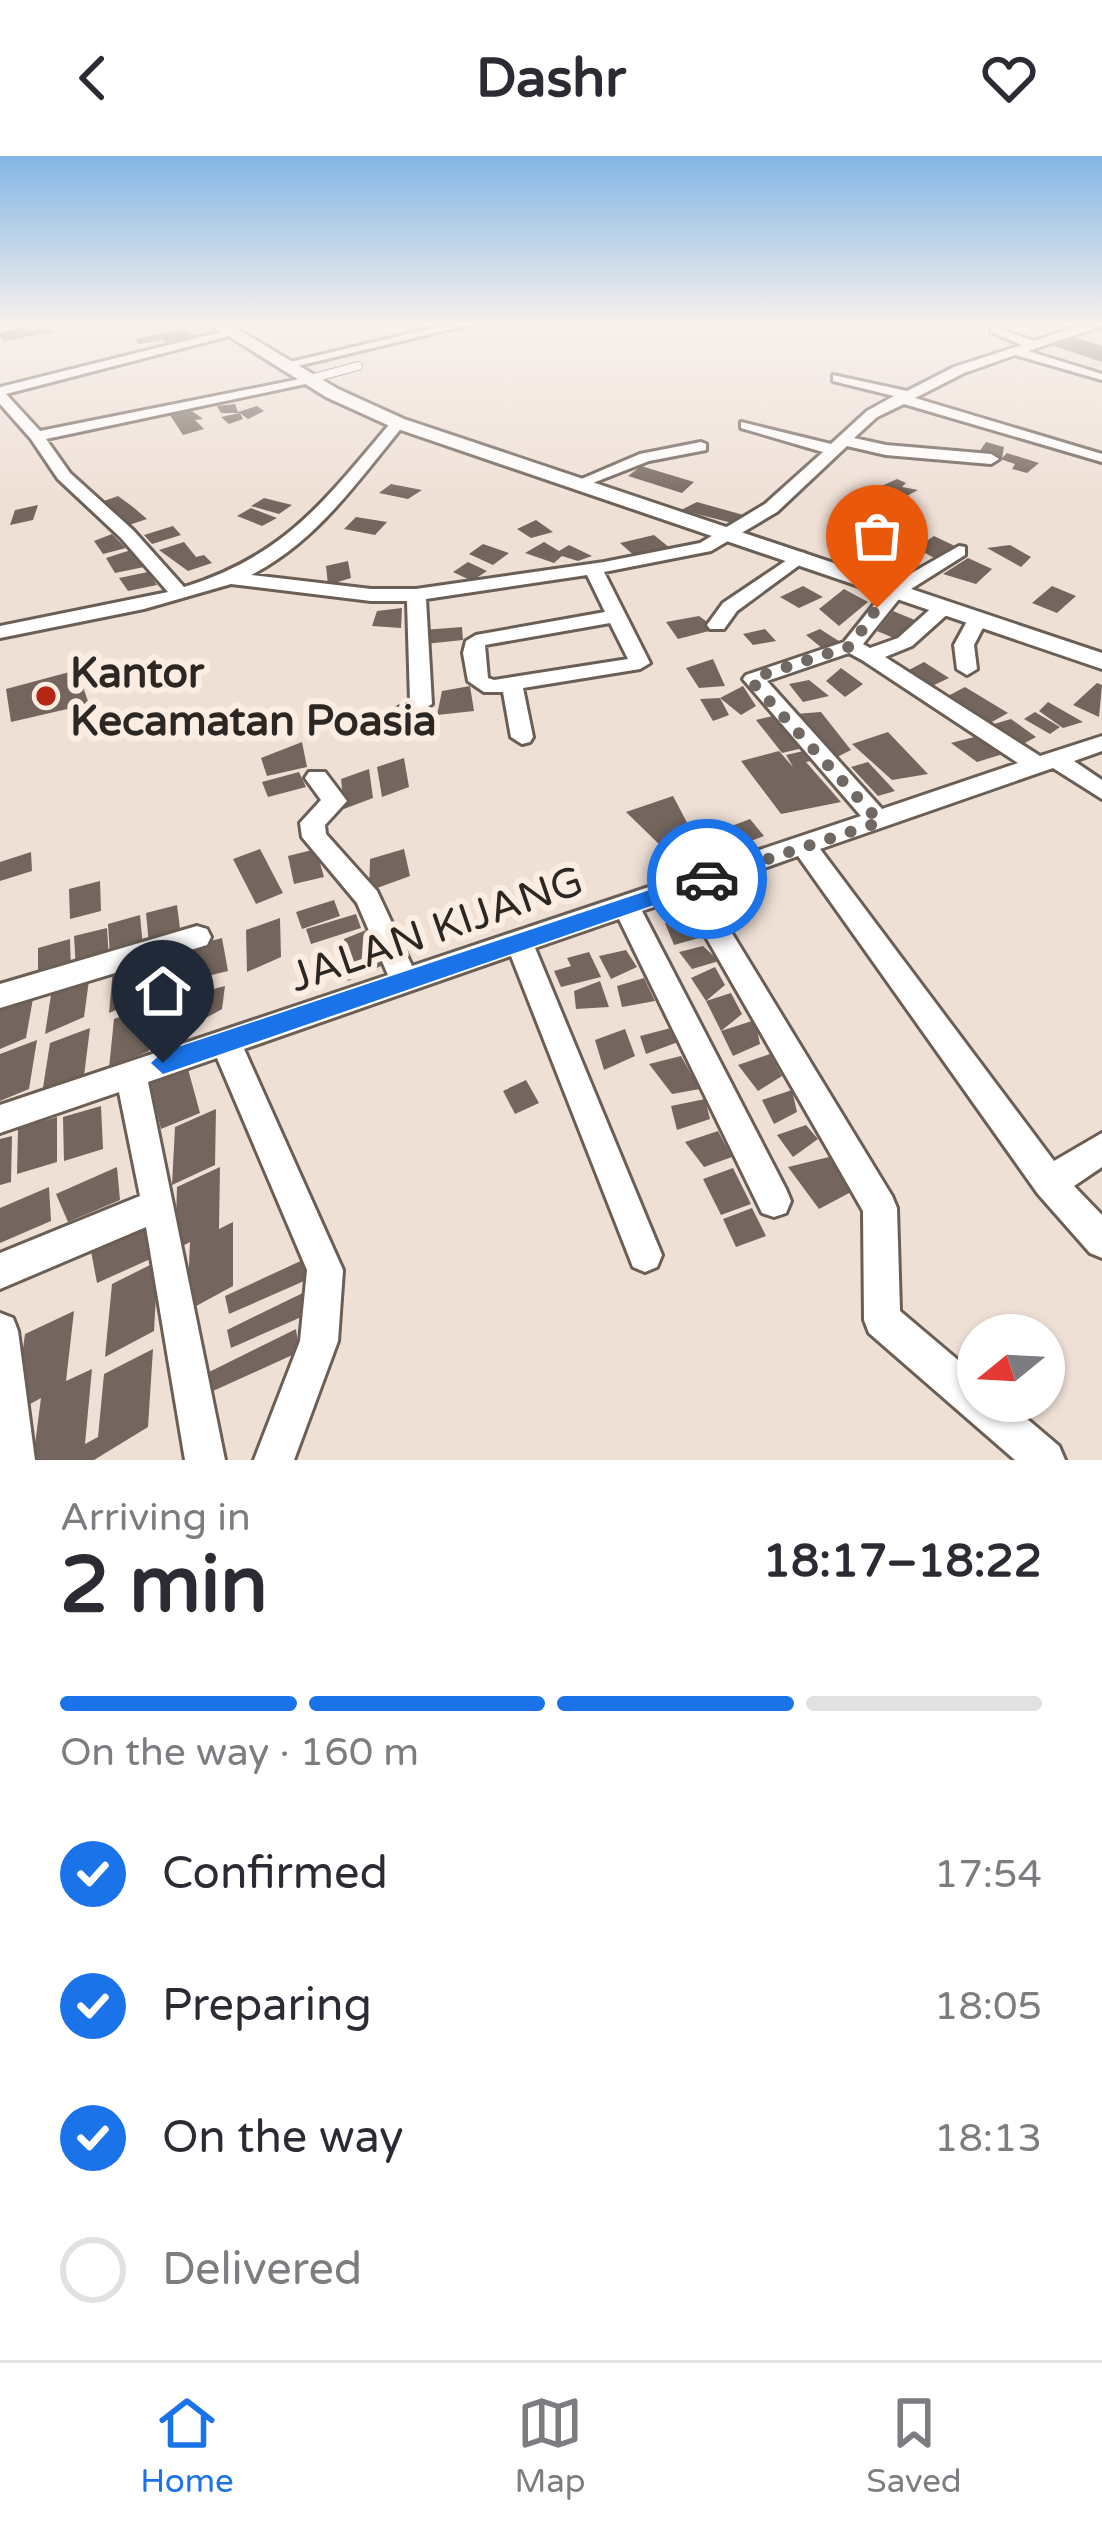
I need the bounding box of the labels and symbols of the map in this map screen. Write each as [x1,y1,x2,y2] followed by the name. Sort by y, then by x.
[826,485,928,608] pin
[70,648,437,747] place label: Kantor Kecamatan Poasia
[33,683,59,709] marker: Kantor Kecamatan Poasia
[647,819,767,939] courier
[283,855,590,1003] street label: JALAN KIJANG
[112,940,214,1063] pin
[957,1314,1065,1422] north arrow

